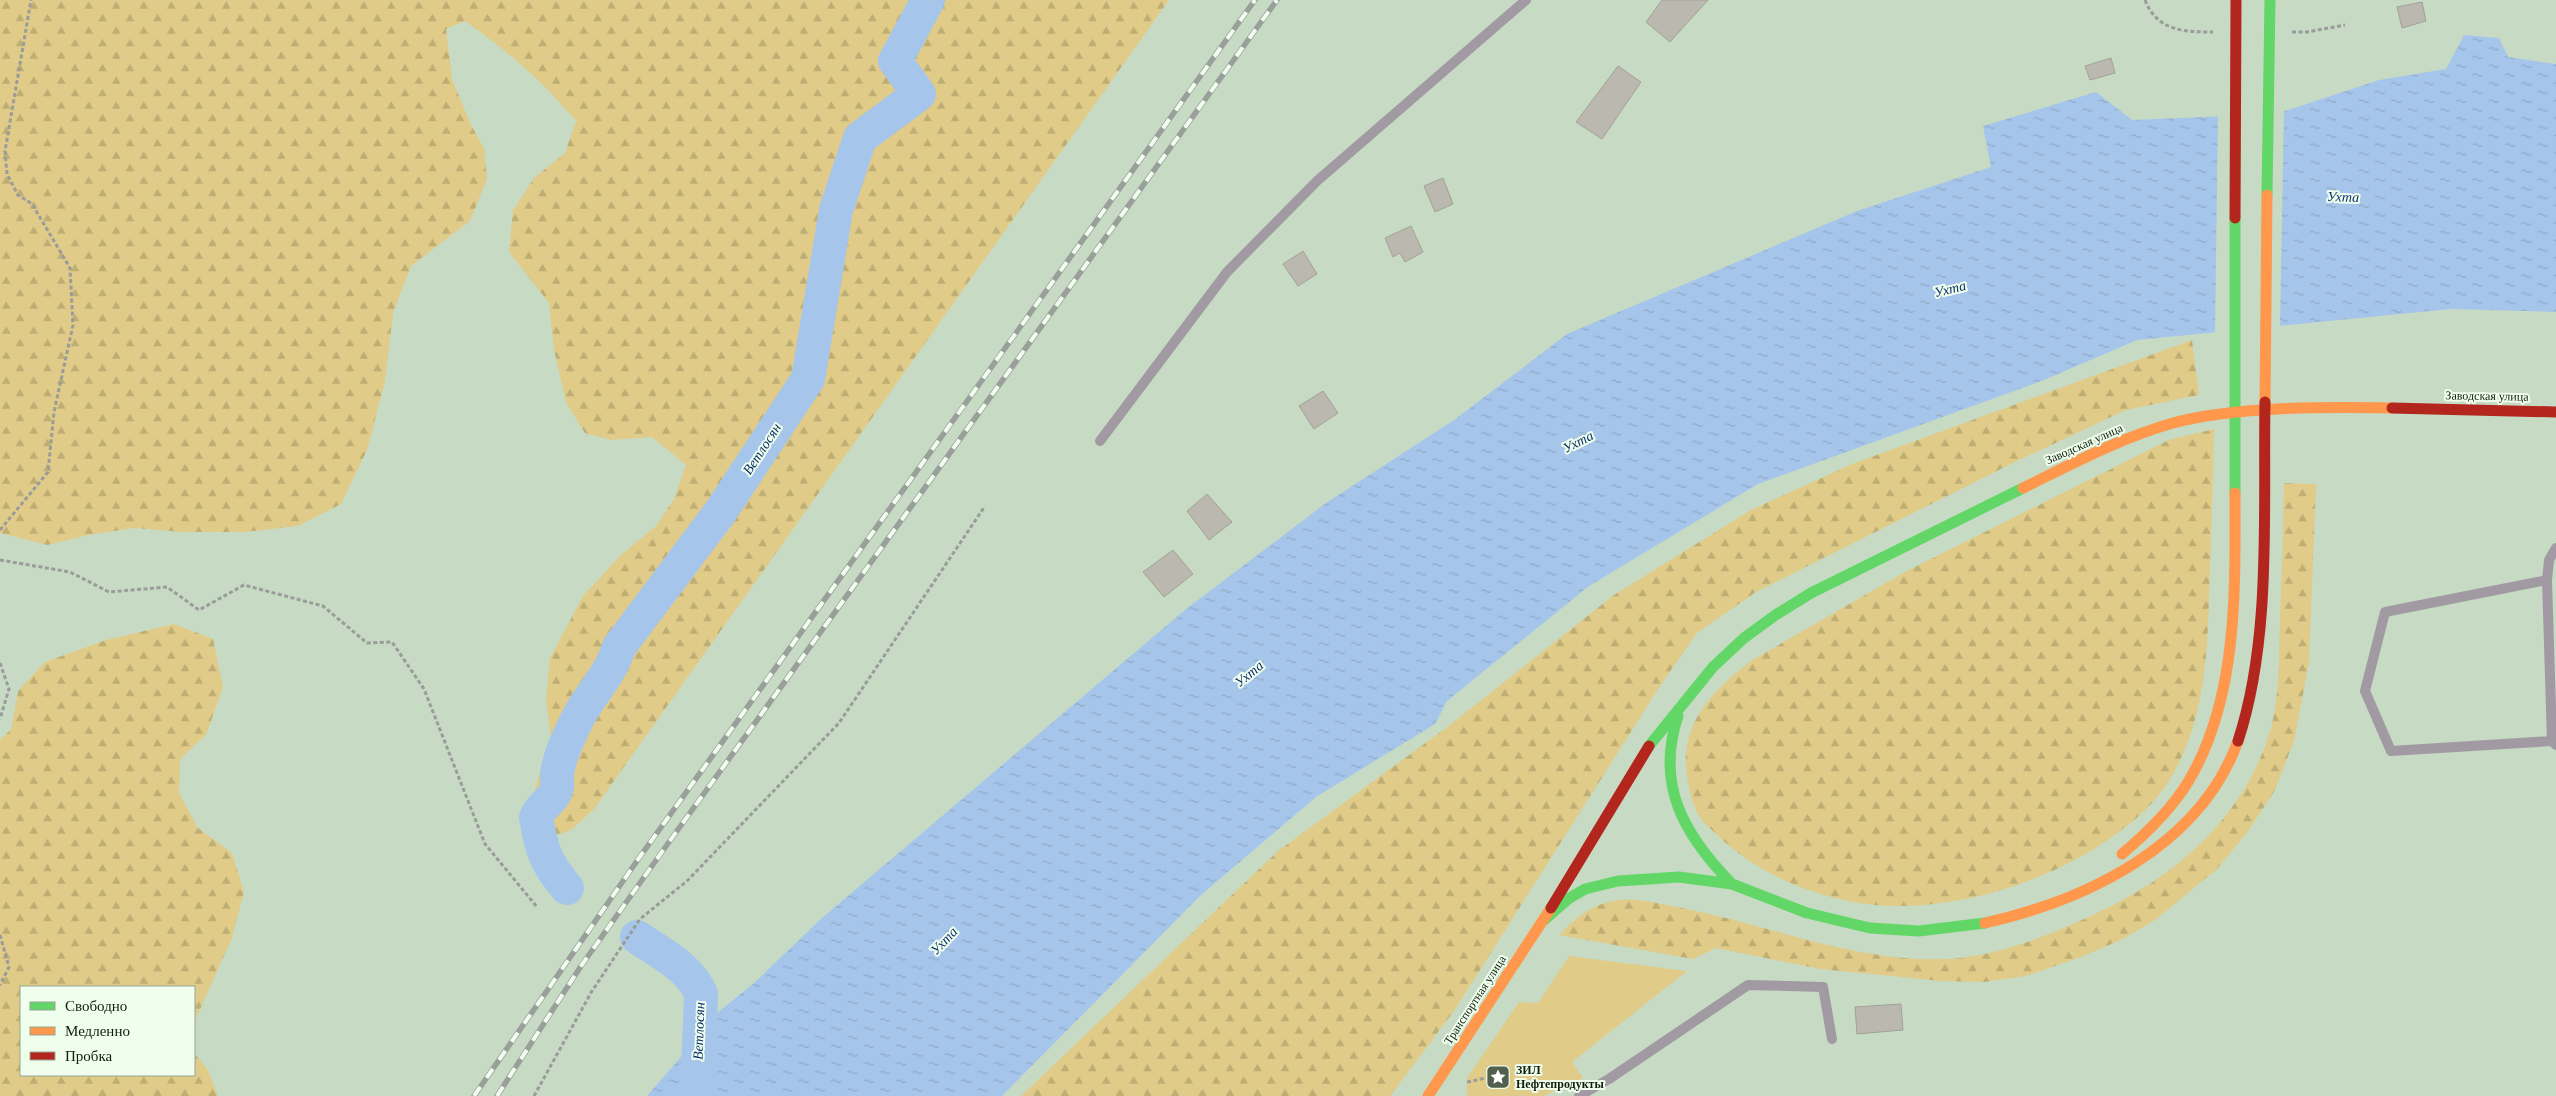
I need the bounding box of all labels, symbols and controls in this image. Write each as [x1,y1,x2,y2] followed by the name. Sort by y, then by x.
[2327,189,2359,205] water label: Ухта
[1933,278,1967,300] water label: Ухта
[2445,388,2529,404] street label: Заводская улица
[2043,420,2125,467] street label: Заводская улица
[740,421,784,477] water label: Ветлосян
[1560,428,1596,456] water label: Ухта
[1232,658,1266,690] water label: Ухта
[928,924,960,958] water label: Ухта
[1441,952,1509,1047] street label: Транспортная улица
[20,986,195,1076] legend
[65,998,127,1014] text: Свободно
[690,1002,708,1060] water label: Ветлосян
[65,1023,130,1039] text: Медленно
[65,1048,113,1064] text: Пробка
[1516,1063,1604,1091] place label: ЗИЛ Нефтепродукты
[1485,1064,1511,1090] place icon: ЗИЛ Нефтепродукты

